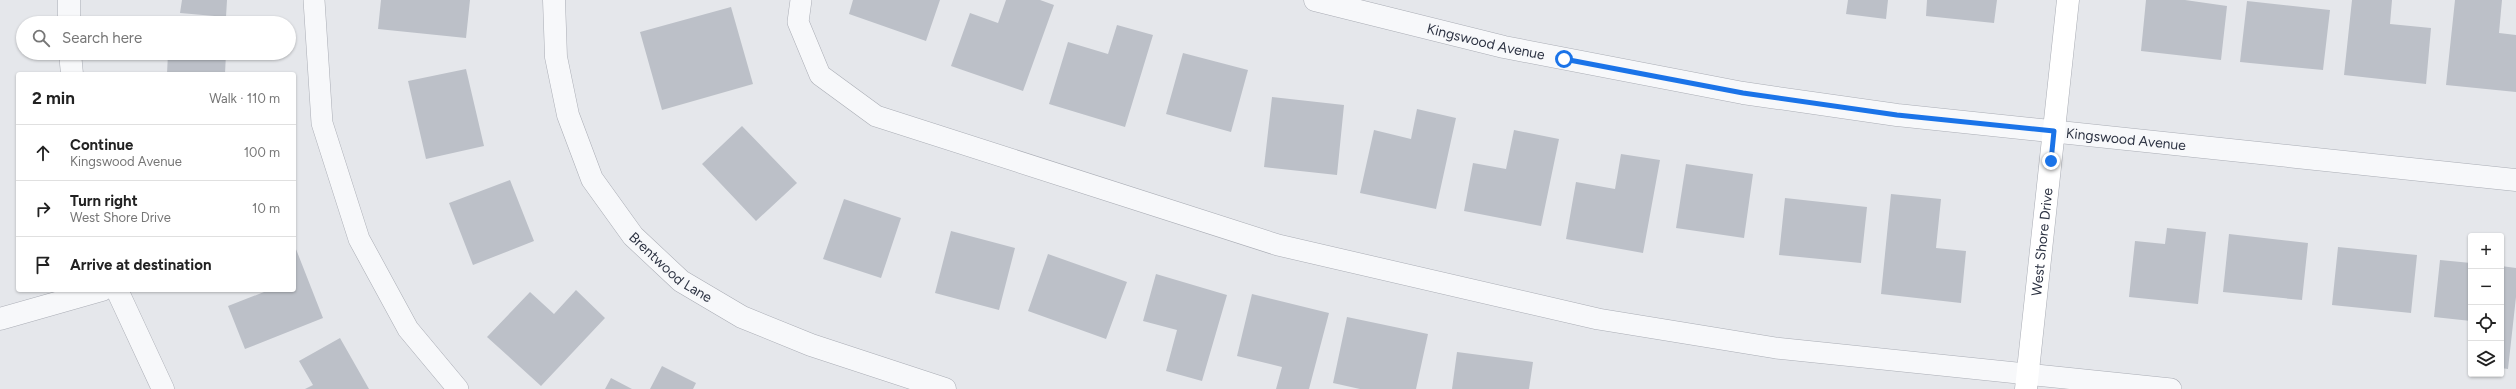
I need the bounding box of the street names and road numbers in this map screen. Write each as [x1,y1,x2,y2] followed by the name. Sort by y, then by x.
[1425,20,1547,63] street label: Kingswood Avenue
[2065,124,2187,154] street label: Kingswood Avenue
[2028,187,2056,297] street label: West Shore Drive
[626,228,716,306] street label: Brentwood Lane

